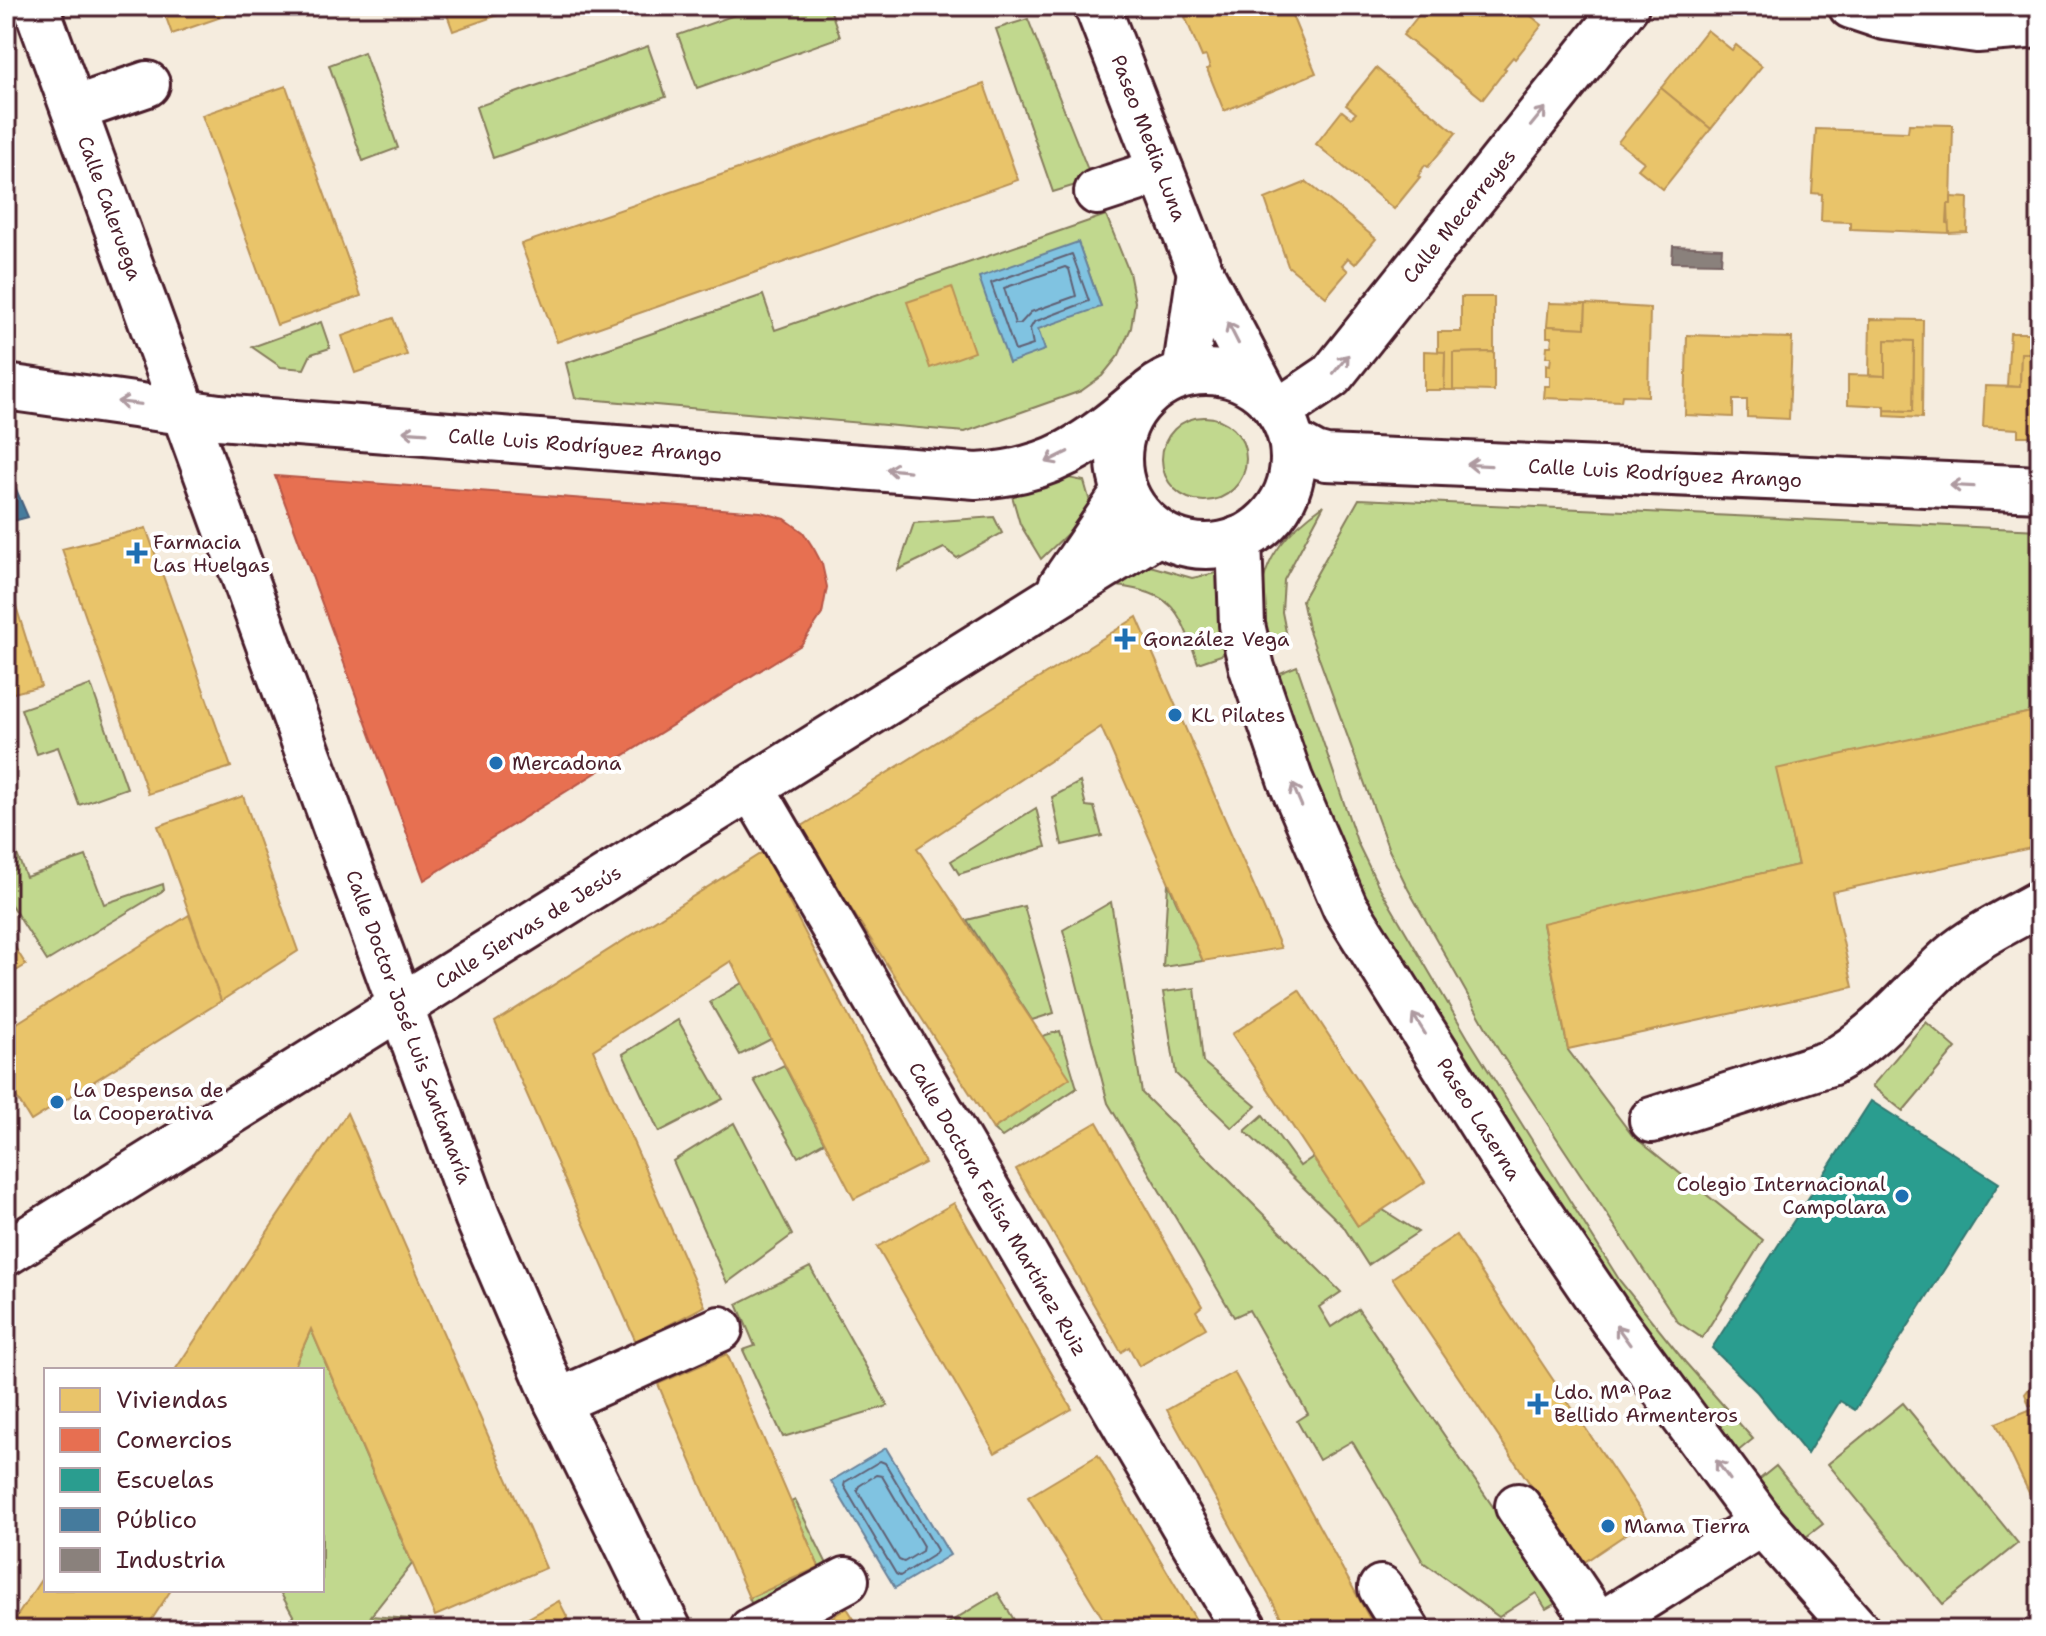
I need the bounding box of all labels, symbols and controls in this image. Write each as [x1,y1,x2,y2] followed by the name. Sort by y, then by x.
[1105,51,1193,225] street label: Paseo Media Luna
[1529,107,1546,128] one-way arrow
[72,132,148,284] street label: Calle Caleruega
[1397,143,1521,289] street label: Calle Mecerreyes
[1224,321,1240,345] one-way arrow
[1332,354,1349,375] one-way arrow
[116,396,143,411] one-way arrow
[447,422,723,468] street label: Calle Luis Rodríguez Arango
[402,424,429,439] one-way arrow
[1046,450,1070,465] one-way arrow
[1527,453,1803,493] street label: Calle Luis Rodríguez Arango
[1466,457,1493,472] one-way arrow
[885,462,912,477] one-way arrow
[1949,478,1976,493] one-way arrow
[153,529,270,578] place label: Farmacia Las Huelgas
[128,544,146,562] marker: Farmacia Las Huelgas
[1143,626,1290,652] place label: González Vega
[1114,628,1136,650] marker: González Vega
[1191,702,1286,728] place label: KL Pilates
[1166,706,1184,724] marker: KL Pilates
[512,750,622,776] place label: Mercadona
[487,754,505,772] marker: Mercadona
[1289,783,1304,808] one-way arrow
[430,859,626,995] street label: Calle Siervas de Jesús
[340,866,478,1188] street label: Calle Doctor José Luis Santamaría
[1411,1013,1427,1036] one-way arrow
[1431,1053,1527,1186] street label: Paseo Laserna
[903,1057,1093,1361] street label: Calle Doctora Felisa Martínez Ruiz
[73,1077,224,1126] place label: La Despensa de la Cooperativa
[48,1093,66,1111] marker: La Despensa de la Cooperativa
[1676,1171,1887,1220] place label: Colegio Internacional Campolara
[1893,1187,1911,1205] marker: Colegio Internacional Campolara
[1615,1325,1632,1346] one-way arrow
[44,1368,324,1592] legend
[1554,1379,1738,1428] place label: Ldo. Mª Paz Bellido Armenteros
[116,1384,228,1416] text: Viviendas
[1529,1395,1547,1413] marker: Ldo. Mª Paz Bellido Armenteros
[116,1424,232,1456] text: Comercios
[1715,1460,1732,1482] one-way arrow
[116,1464,214,1496] text: Escuelas
[116,1504,197,1536] text: Público
[1624,1513,1750,1539] place label: Mama Tierra
[1599,1517,1617,1535] marker: Mama Tierra
[116,1544,225,1576] text: Industria

